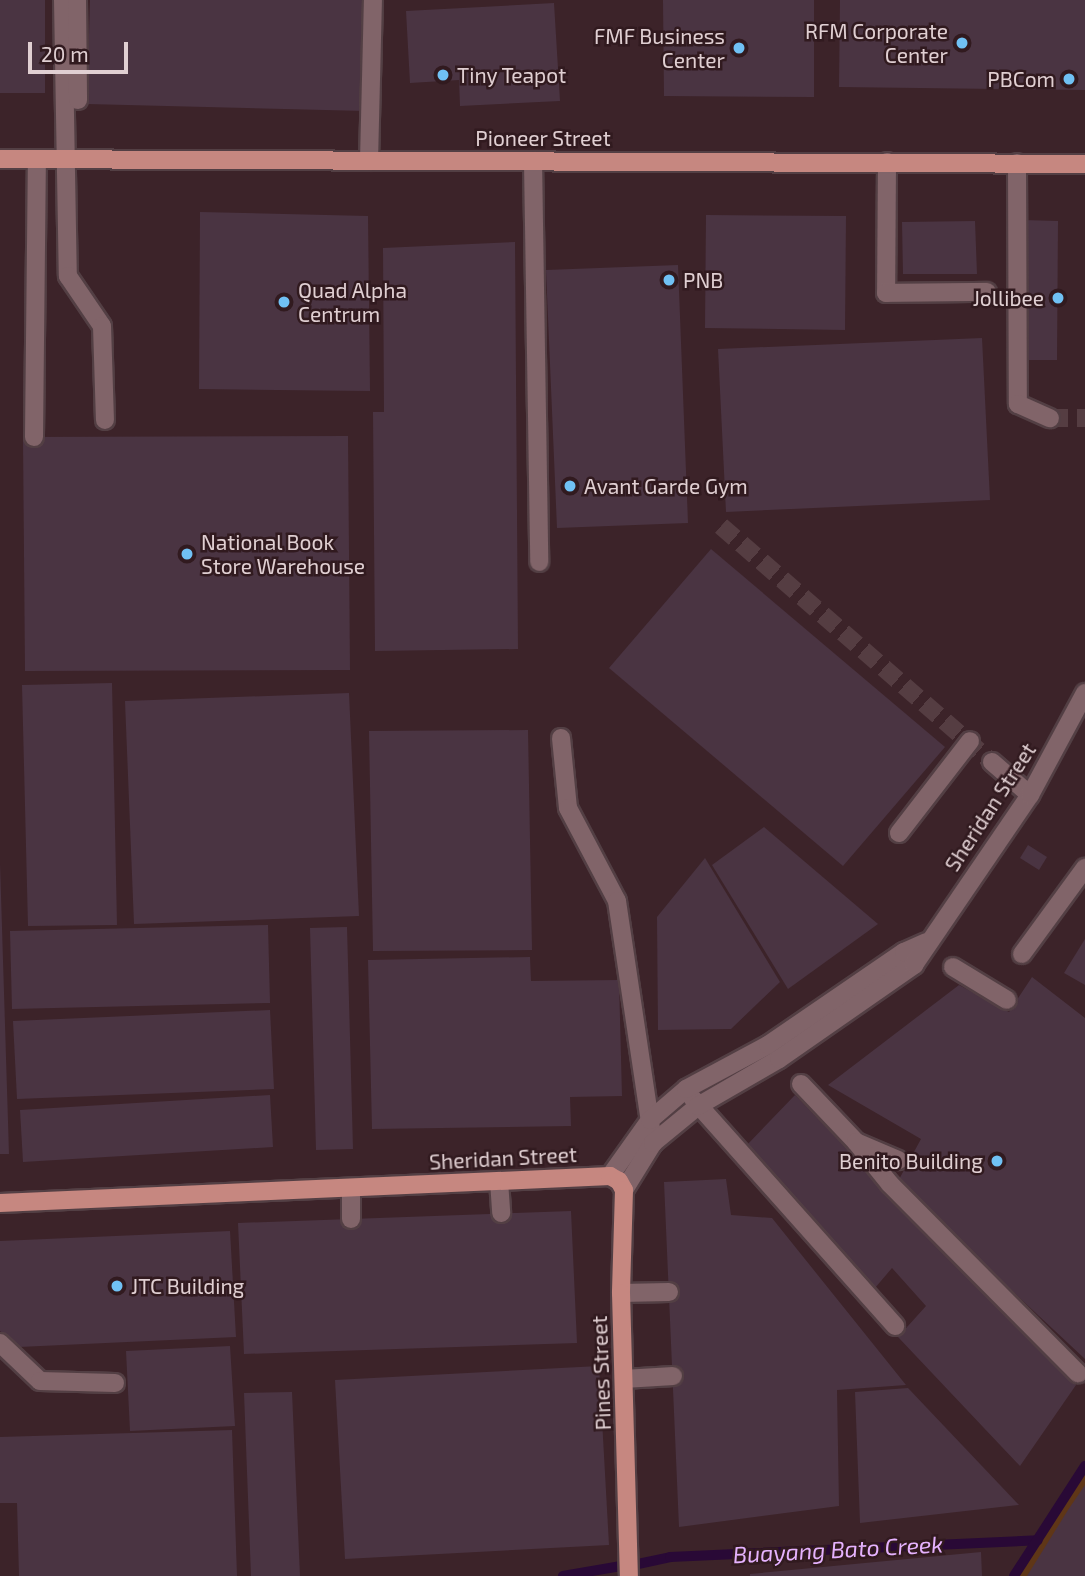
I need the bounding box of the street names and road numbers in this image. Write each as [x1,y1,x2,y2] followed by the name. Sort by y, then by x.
[475,125,611,151] street label: Pioneer Street
[939,738,1041,876] street label: Sheridan Street
[429,1142,577,1174] street label: Sheridan Street
[586,1315,616,1431] street label: Pines Street

